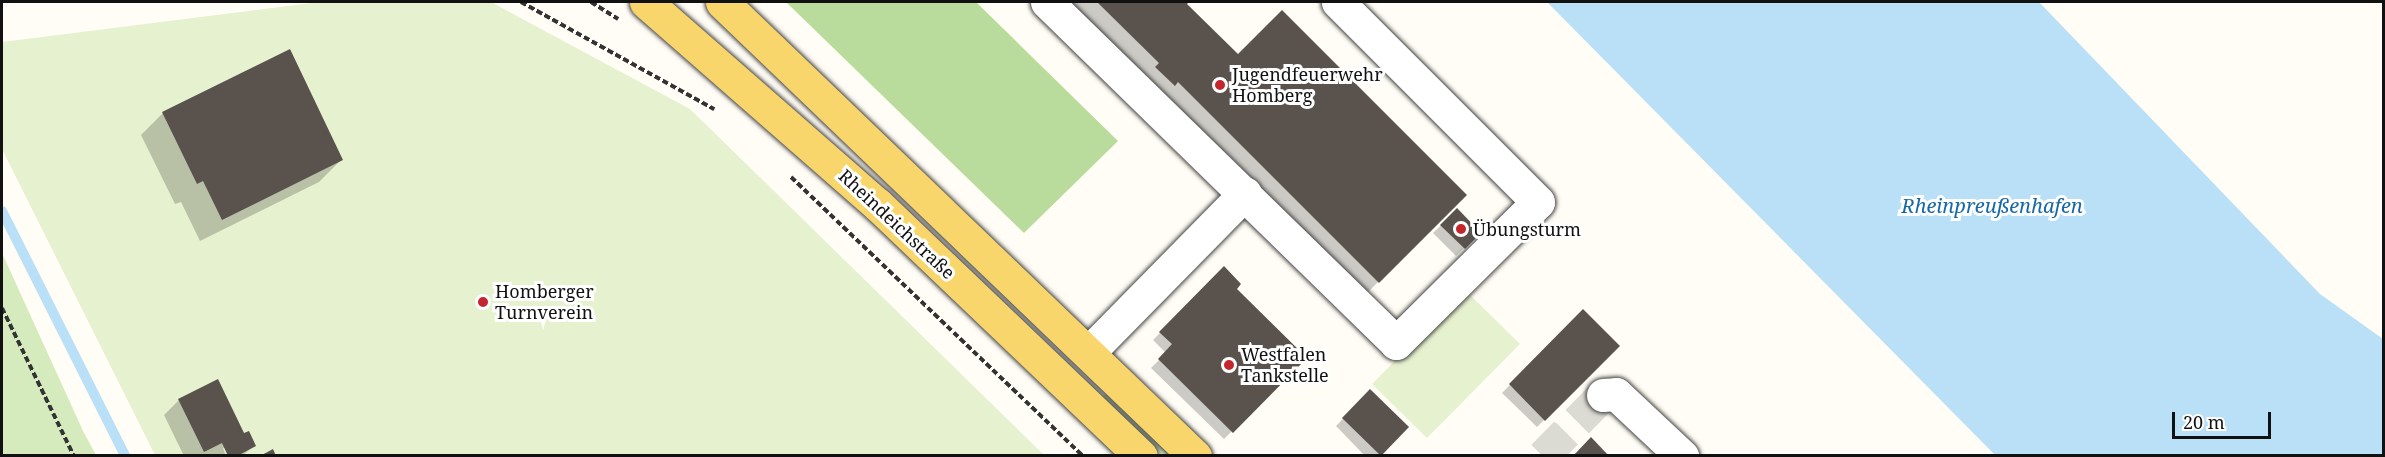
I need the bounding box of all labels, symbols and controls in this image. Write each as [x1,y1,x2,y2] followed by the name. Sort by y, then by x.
[1232,64,1383,106] place label: Jugendfeuerwehr Homberg
[1213,78,1227,92] marker: Jugendfeuerwehr Homberg
[834,165,960,283] street label: Rheindeichstraße
[1901,193,2083,217] water label: Rheinpreußenhafen
[1473,218,1581,240] place label: Übungsturm
[1454,222,1468,236] marker: Übungsturm
[495,281,594,324] place label: Homberger Turnverein
[476,295,490,309] marker: Homberger Turnverein
[1241,344,1329,386] place label: Westfalen Tankstelle
[1222,358,1236,372] marker: Westfalen Tankstelle
[2175,400,2274,438] scale bar
[2183,410,2225,434] text: 20 m

